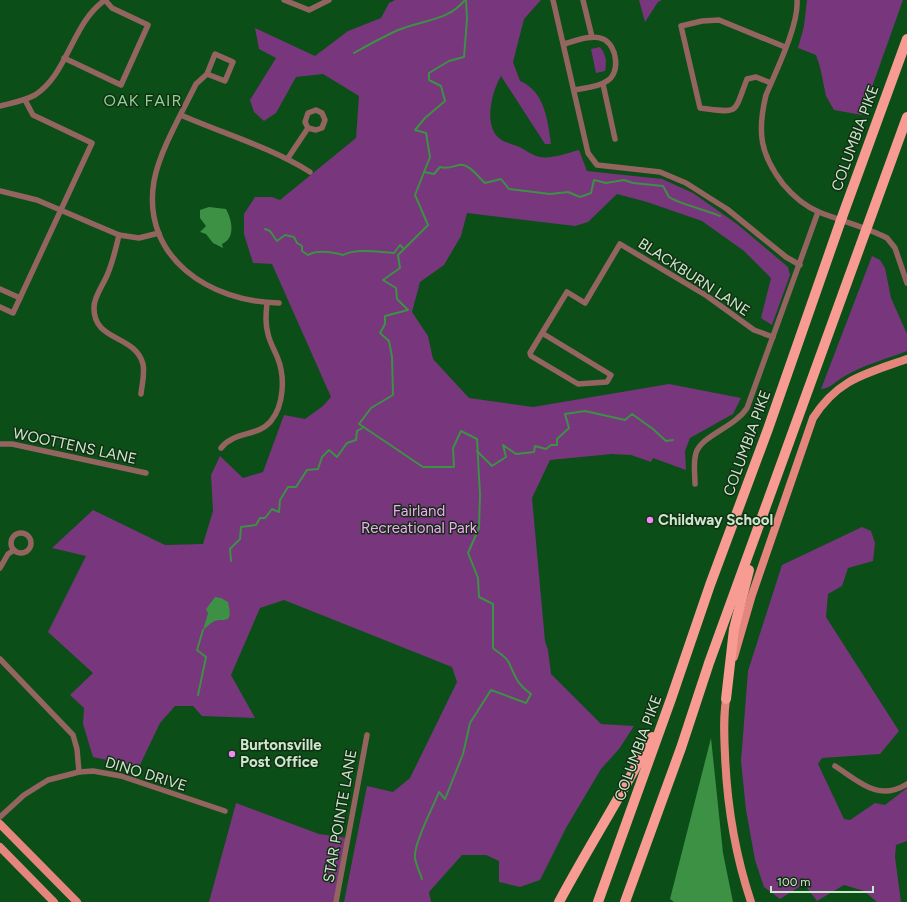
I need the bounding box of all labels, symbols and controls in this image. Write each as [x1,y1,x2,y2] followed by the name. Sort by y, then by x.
[827,83,883,193] street label: COLUMBIA PIKE
[104,91,182,110] district label: OAK FAIR
[635,234,753,320] street label: BLACKBURN LANE
[719,388,775,498] street label: COLUMBIA PIKE
[12,424,138,468] street label: WOOTTENS LANE
[361,502,478,537] park label: Fairland Recreational Park
[658,511,773,529] place label: Childway School
[645,515,655,525] marker: Childway School
[610,693,666,803] street label: COLUMBIA PIKE
[240,736,322,771] place label: Burtonsville Post Office
[319,748,361,884] street label: STAR POINTE LANE
[227,749,237,759] marker: Burtonsville Post Office
[103,753,189,795] street label: DINO DRIVE
[771,868,873,894] scale bar
[777,875,811,889] text: 100 m

